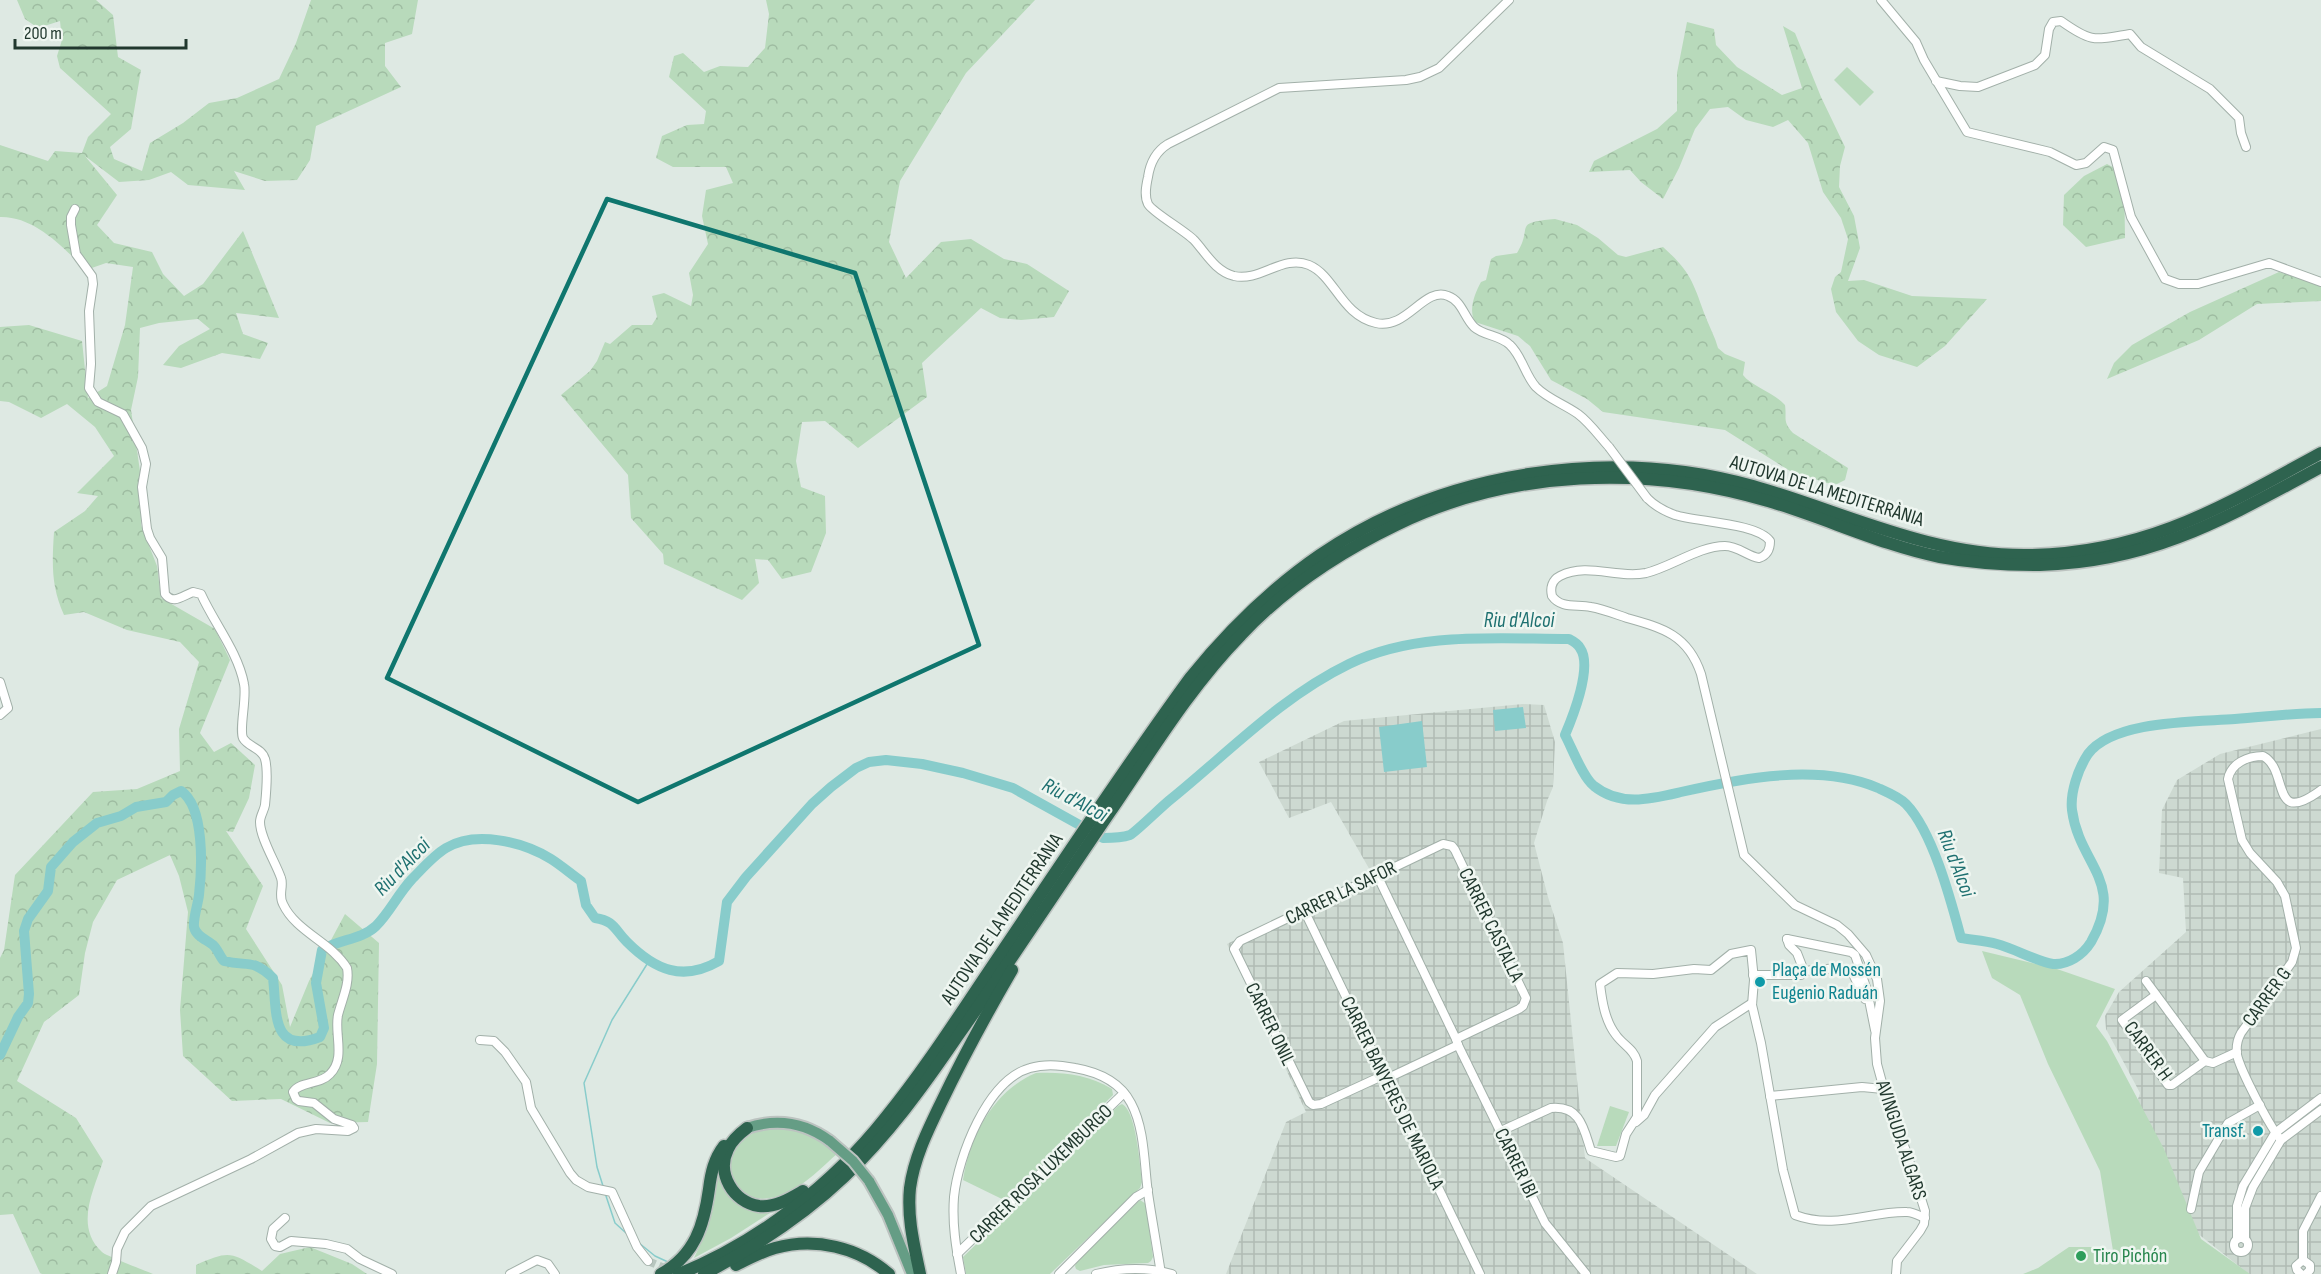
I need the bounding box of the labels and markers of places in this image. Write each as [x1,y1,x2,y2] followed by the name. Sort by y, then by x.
[1772,958,1881,1005] place label: Plaça de Mossén Eugenio Raduán
[1753,975,1767,989] marker: Plaça de Mossén Eugenio Raduán
[2202,1119,2246,1143] place label: Transf.
[2251,1124,2265,1138] marker: Transf.
[2093,1244,2167,1268] place label: Tiro Pichón
[2074,1249,2088,1263] marker: Tiro Pichón

